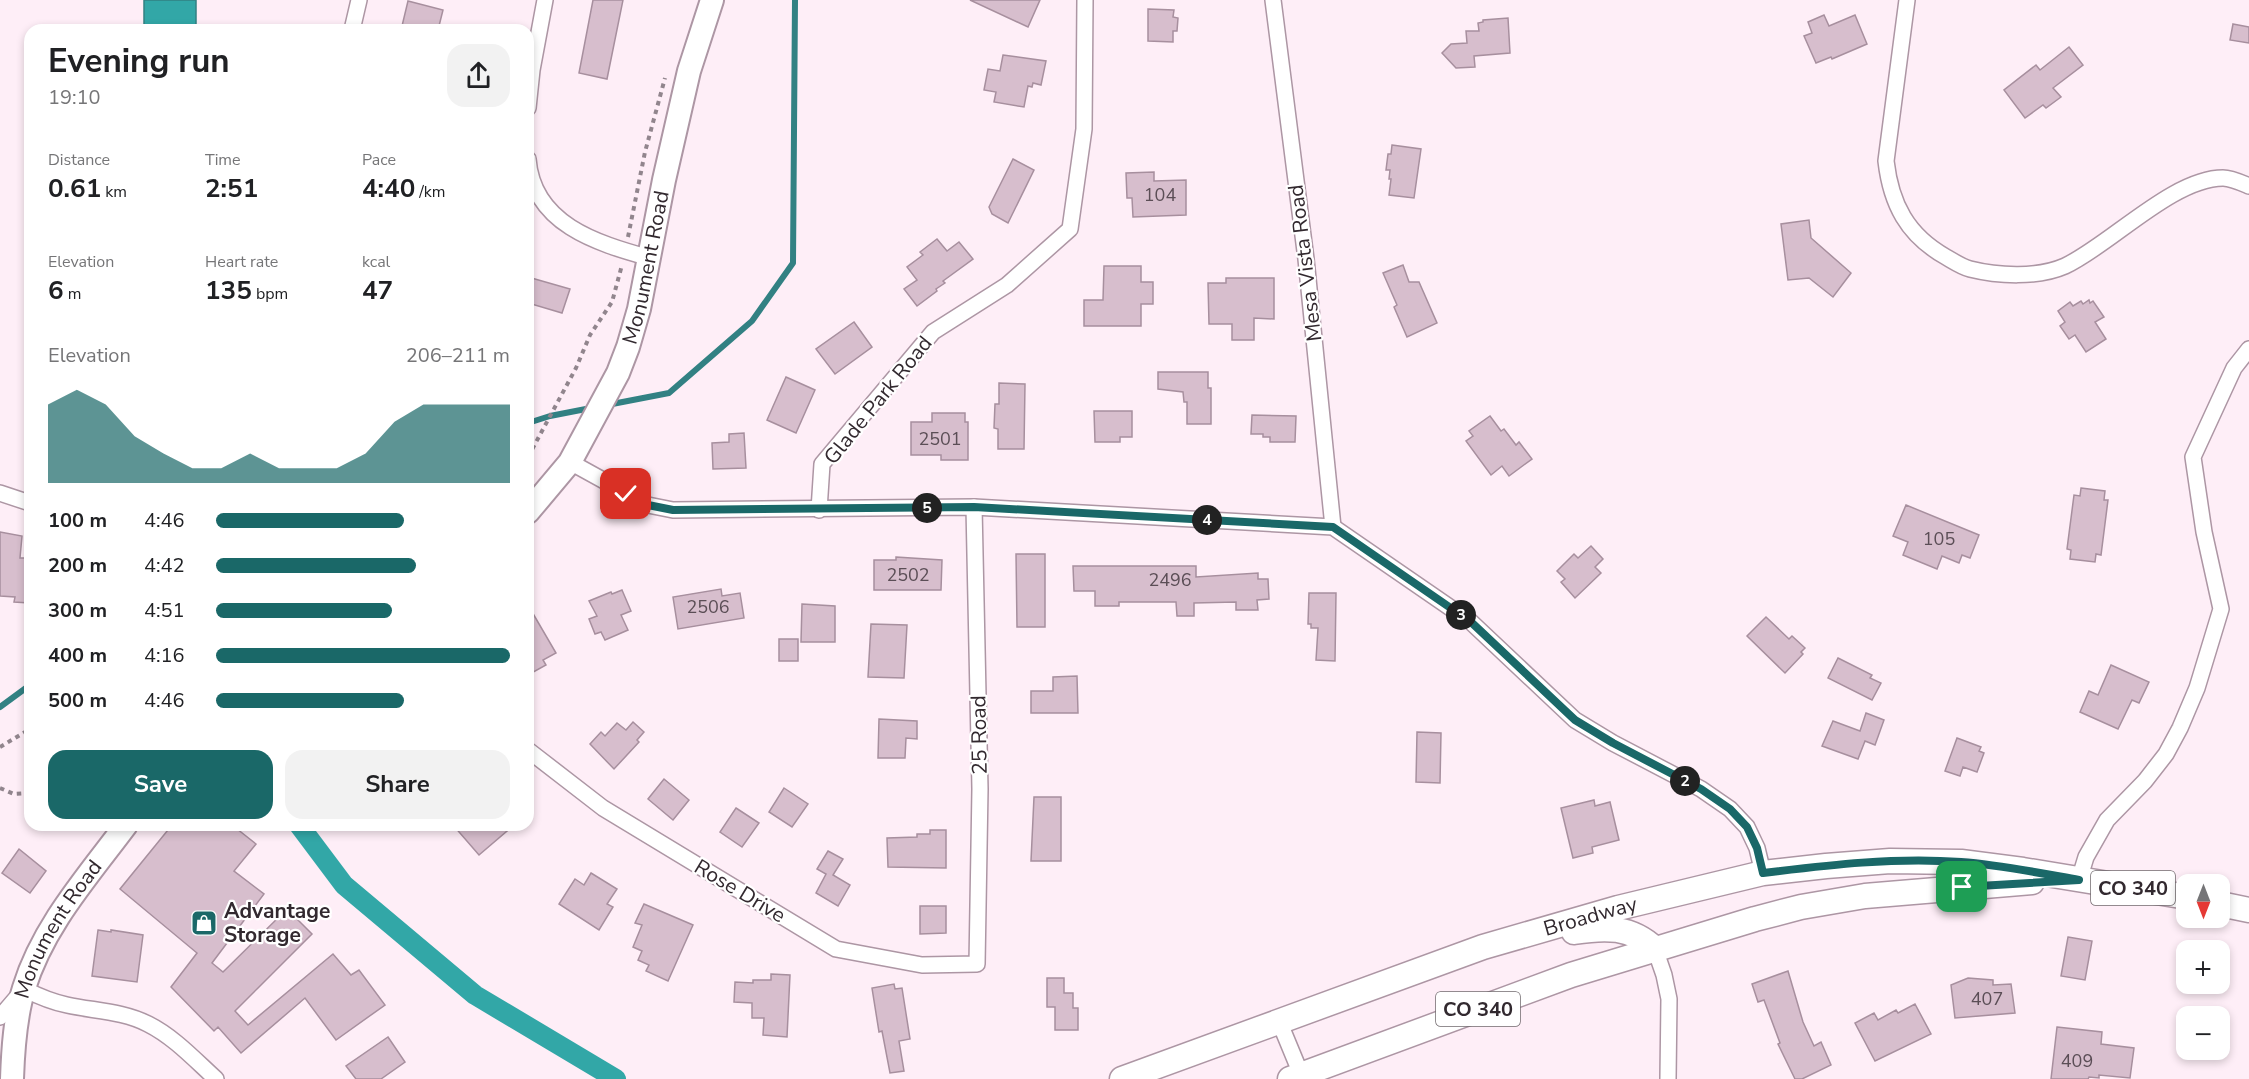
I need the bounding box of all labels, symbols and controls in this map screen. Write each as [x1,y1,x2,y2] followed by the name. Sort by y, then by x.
[48,39,230,84] text: Evening run
[447,44,510,107] button: share
[48,84,101,111] text: 19:10
[48,149,110,171] text: Distance
[205,149,241,171] text: Time
[362,149,396,171] text: Pace
[48,171,101,206] text: 0.61
[205,171,258,206] text: 2:51
[362,171,415,206] text: 4:40
[101,181,127,203] text: km
[415,181,446,203] text: /km
[1144,183,1176,207] house number: 104
[1281,183,1329,343] street label: Mesa Vista Road
[616,188,676,347] street label: Monument Road
[48,251,114,273] text: Elevation
[205,251,278,273] text: Heart rate
[362,251,390,273] text: kcal
[48,273,64,308] text: 6
[205,273,252,308] text: 135
[362,273,393,308] text: 47
[64,283,81,305] text: m
[252,283,288,305] text: bpm
[818,330,938,470] street label: Glade Park Road
[48,342,131,369] text: Elevation
[406,342,510,369] text: 206–211 m
[918,427,962,451] house number: 2501
[600,468,651,519] pin
[609,477,642,510] icon: check
[912,493,942,523] pin: 5
[922,497,932,519] text: 5
[1192,505,1222,535] pin: 4
[48,507,107,534] text: 100 m
[144,507,185,534] text: 4:46
[1202,509,1212,531] text: 4
[1923,527,1955,551] house number: 105
[48,552,107,579] text: 200 m
[144,552,185,579] text: 4:42
[886,563,930,587] house number: 2502
[1148,568,1192,592] house number: 2496
[686,595,730,619] house number: 2506
[48,597,107,624] text: 300 m
[144,597,185,624] text: 4:51
[1446,600,1476,630] pin: 3
[1456,604,1466,626] text: 3
[48,642,107,669] text: 400 m
[144,642,185,669] text: 4:16
[48,687,107,714] text: 500 m
[144,687,185,714] text: 4:46
[964,695,994,775] street label: 25 Road
[48,750,273,819] button: Save
[285,750,510,819] button: Share
[1670,766,1700,796] pin: 2
[1680,770,1690,792] text: 2
[689,853,791,929] street label: Rose Drive
[8,854,108,1002] street label: Monument Road
[1936,861,1987,912] pin
[1945,870,1978,903] icon: arrive
[2091,871,2175,905] road number: CO 340
[2176,874,2230,928] north arrow
[2176,874,2230,1060] map controls
[1540,890,1640,943] street label: Broadway
[224,897,330,949] place label: Advantage Storage
[189,908,219,938] shop icon: Advantage Storage
[2176,940,2230,994] button: +
[1971,987,2003,1011] house number: 407
[1436,992,1520,1026] road number: CO 340
[2176,1006,2230,1060] button: −
[2061,1049,2093,1073] house number: 409

